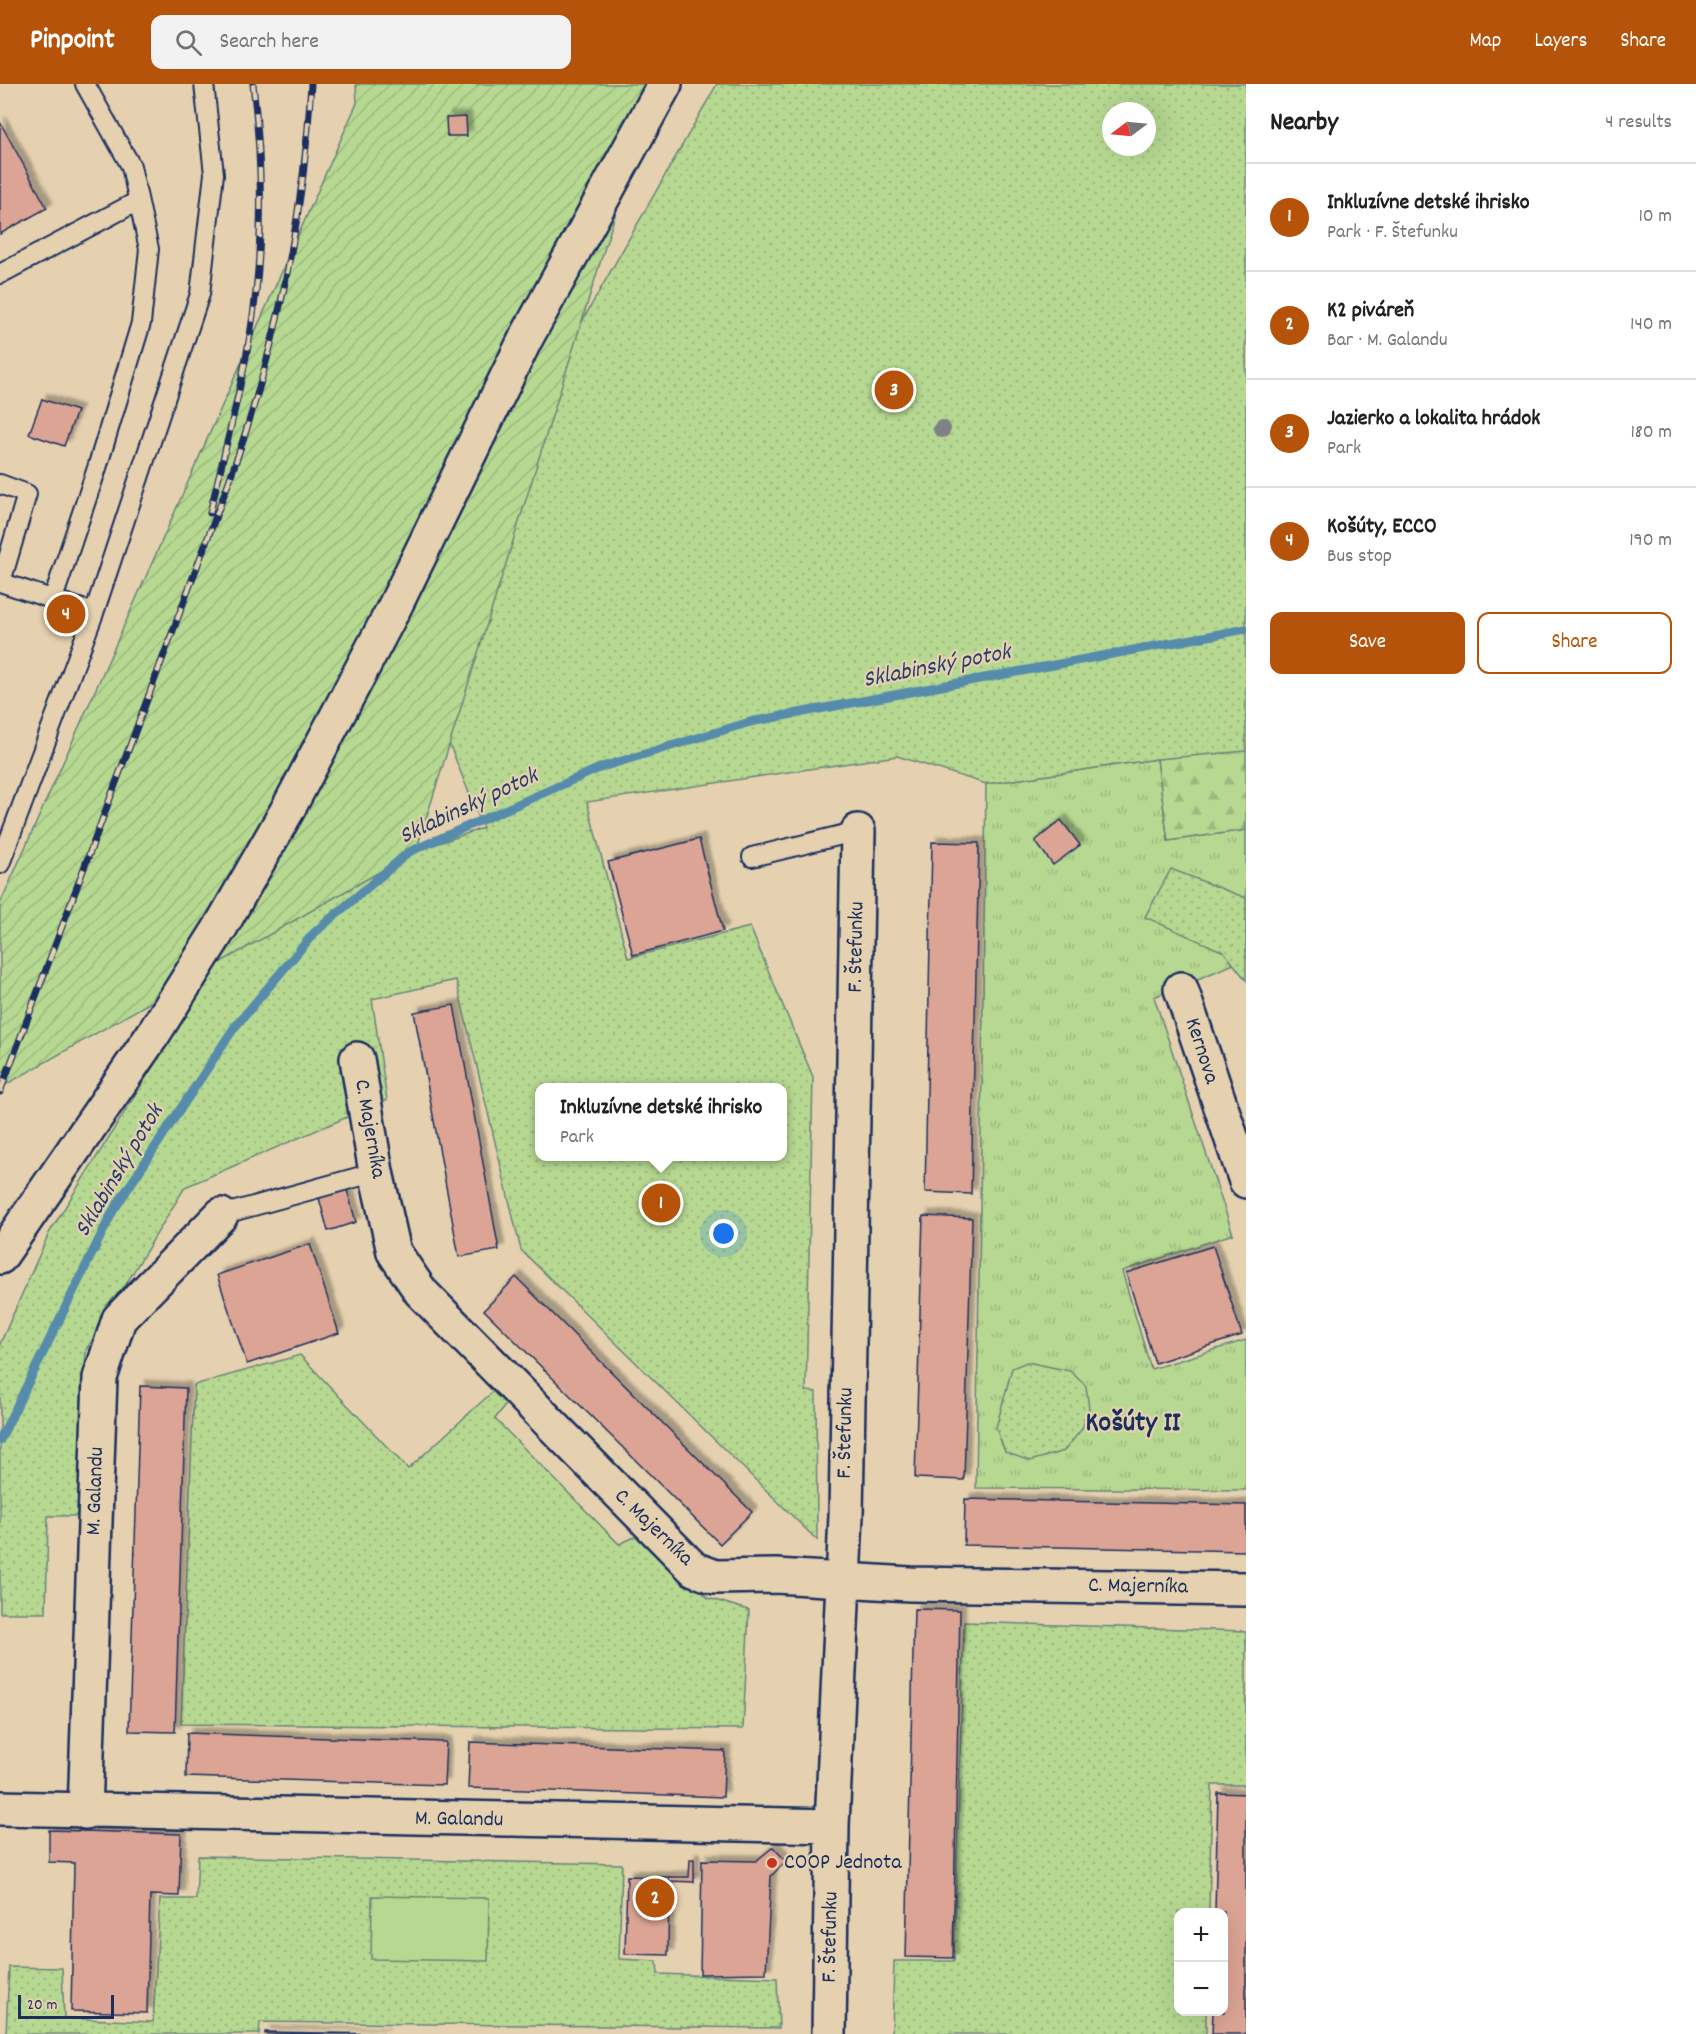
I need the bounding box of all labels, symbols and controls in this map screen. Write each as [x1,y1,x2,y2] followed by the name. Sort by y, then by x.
[151,15,571,69] search box
[30,22,115,62] text: Pinpoint
[172,26,205,59] icon: search
[220,27,319,58] text: Search here
[1470,27,1501,57] text: Map
[1534,27,1587,57] text: Layers
[1620,27,1666,57] text: Share
[1102,102,1156,156] north arrow
[1270,105,1338,142] text: Nearby
[1605,109,1672,137] text: 4 results
[1327,188,1529,219] text: Inkluzívne detské ihrisko
[1287,203,1292,231] text: 1
[1638,203,1672,231] text: 10 m
[1327,219,1458,247] text: Park · F. Štefunku
[1327,296,1414,327] text: K2 piváreň
[1285,311,1294,339] text: 2
[1630,311,1672,339] text: 140 m
[1327,327,1448,355] text: Bar · M. Galandu
[874,368,914,412] pin: 3
[1327,404,1540,435] text: Jazierko a lokalita hrádok
[1285,419,1294,447] text: 3
[1630,419,1672,447] text: 180 m
[1327,435,1361,463] text: Park
[1327,512,1437,543] text: Košúty, ECCO
[1285,527,1294,555] text: 4
[1629,527,1672,555] text: 190 m
[1327,543,1392,571] text: Bus stop
[46,592,86,636] pin: 4
[1270,612,1465,674] button: Save
[1477,612,1672,674] button: Share
[860,636,1016,698] water label: Sklabinský potok
[394,759,546,854] water label: Sklabinský potok
[841,901,873,993] street label: F. Štefunku
[1176,1014,1226,1089] street label: Kernova
[345,1077,393,1182] street label: C. Majerníka
[535,1083,787,1161] popup
[560,1093,762,1124] text: Inkluzívne detské ihrisko
[67,1096,174,1244] water label: Sklabinský potok
[560,1124,594,1152] text: Park
[642,1180,680,1226] pin: 1
[709,1219,738,1248] your location
[830,1387,862,1479] street label: F. Štefunku
[1085,1405,1181,1445] district label: Košúty II
[79,1446,113,1536] street label: M. Galandu
[606,1482,700,1574] street label: C. Majerníka
[1088,1571,1189,1603] street label: C. Majerníka
[414,1804,504,1836] street label: M. Galandu
[784,1848,902,1879] place label: COOP Jednota
[765,1856,779,1870] marker: COOP Jednota
[636,1876,674,1920] pin: 2
[815,1891,847,1983] street label: F. Štefunku
[1174,1908,1228,2016] map controls
[1174,1908,1228,1962] button: +
[1174,1962,1228,2016] button: −
[18,1992,114,2020] scale bar
[27,1994,57,2017] text: 20 m

